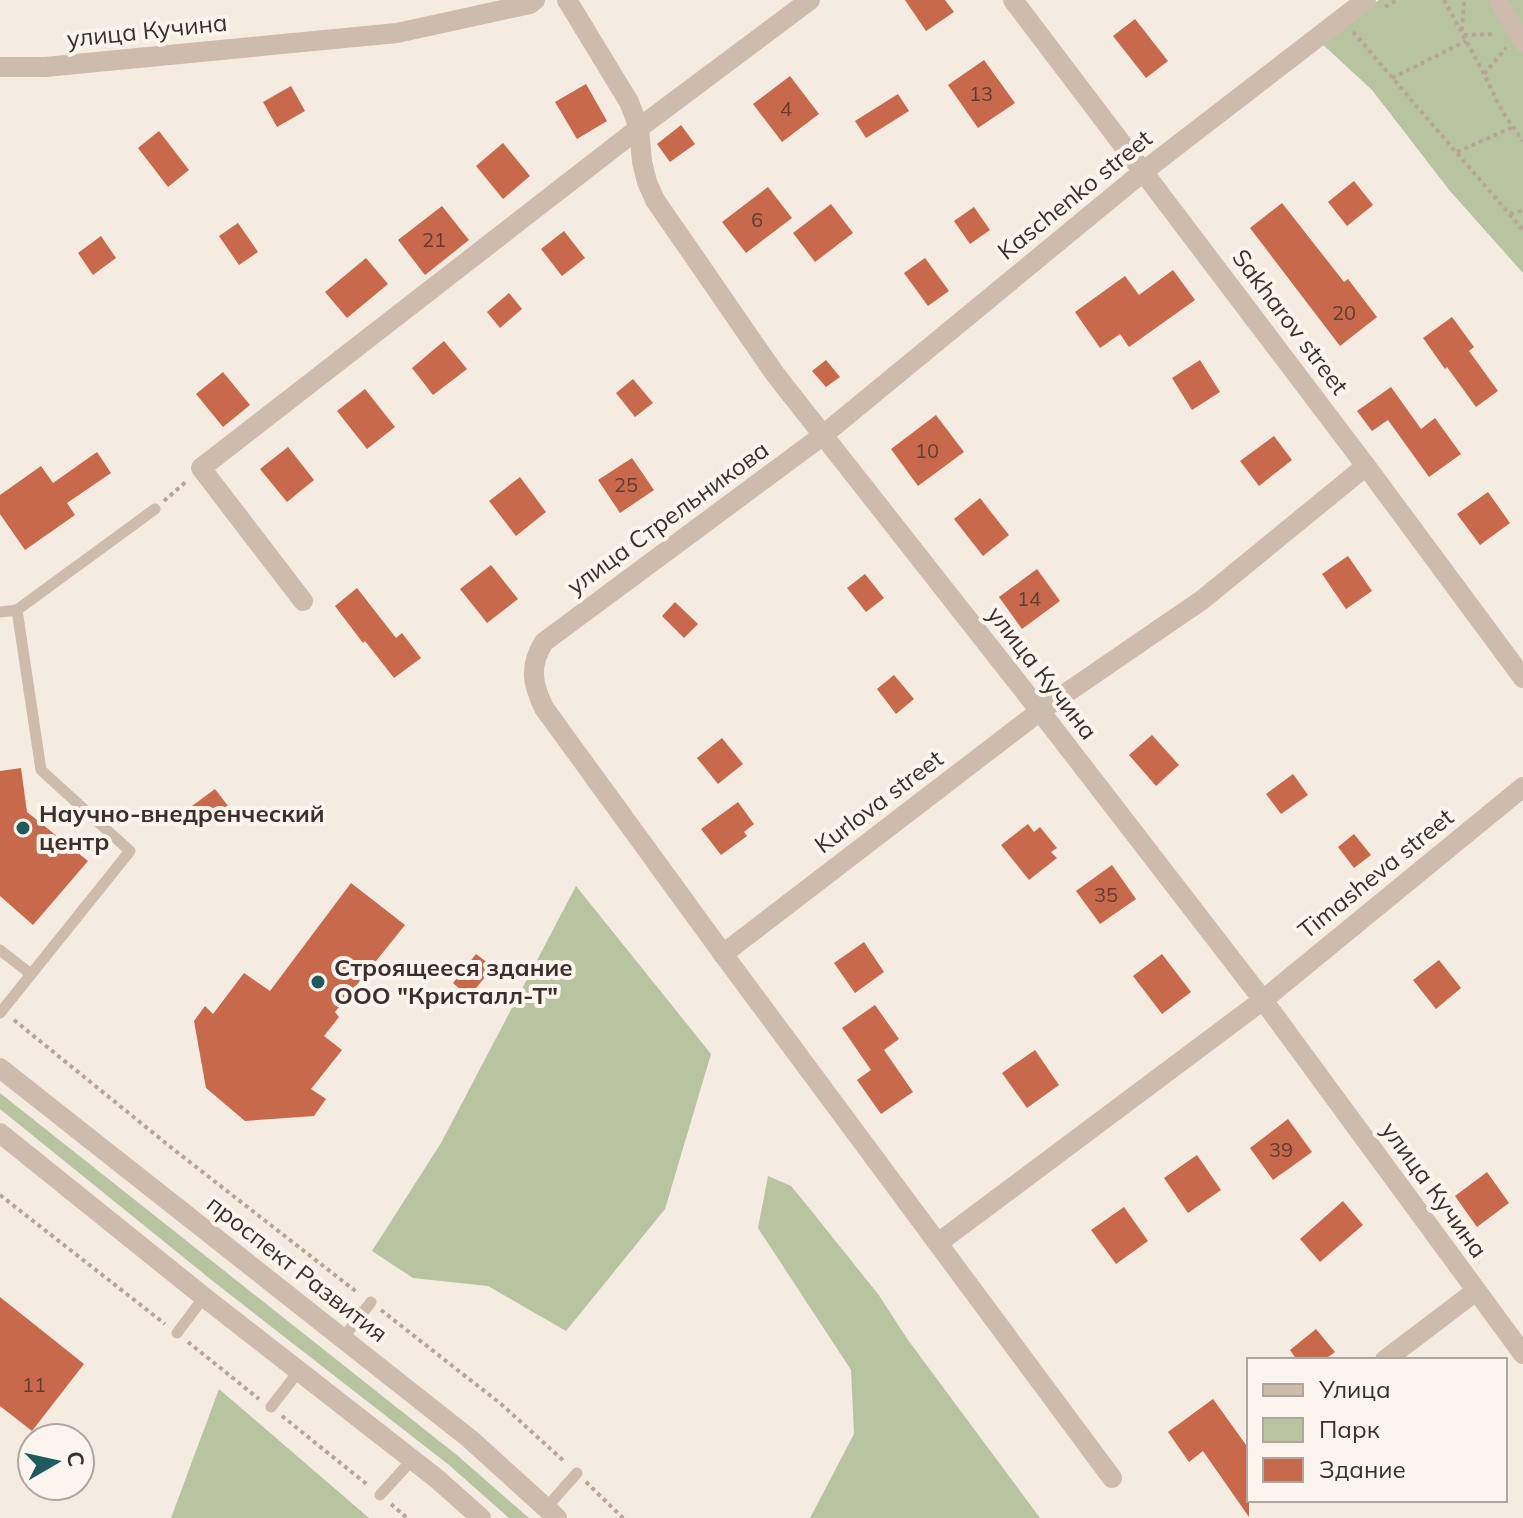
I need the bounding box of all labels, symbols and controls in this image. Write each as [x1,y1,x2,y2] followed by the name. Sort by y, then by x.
[65,7,229,53] street label: улица Кучина
[969,81,993,106] house number: 13
[780,96,792,121] house number: 4
[991,123,1158,266] street label: Kaschenko street
[751,207,763,232] house number: 6
[422,227,446,252] house number: 21
[1226,243,1355,400] street label: Sakharov street
[1332,300,1356,325] house number: 20
[561,434,774,601] street label: улица Стрельникова
[915,438,939,463] house number: 10
[614,472,638,497] house number: 25
[1017,586,1041,611] house number: 14
[981,600,1104,745] street label: улица Кучина
[808,743,949,859] street label: Kurlova street
[39,798,325,856] place label: Научно-внедренческий центр
[1292,801,1459,945] street label: Timasheva street
[14,819,32,837] marker: Научно-внедренческий центр
[1094,882,1118,907] house number: 35
[334,952,573,1010] place label: Строящееся здание ООО "Кристалл-Т"
[309,973,327,991] marker: Строящееся здание ООО "Кристалл-Т"
[1375,1115,1494,1263] street label: улица Кучина
[1269,1137,1293,1162] house number: 39
[201,1188,394,1348] street label: проспект Развития
[1247,1358,1507,1502] legend
[22,1372,46,1397] house number: 11
[1318,1374,1391,1404] text: Улица
[1319,1414,1380,1444] text: Парк
[16,1422,96,1502] north arrow
[61,1449,91,1469] text: С
[1319,1454,1406,1484] text: Здание

